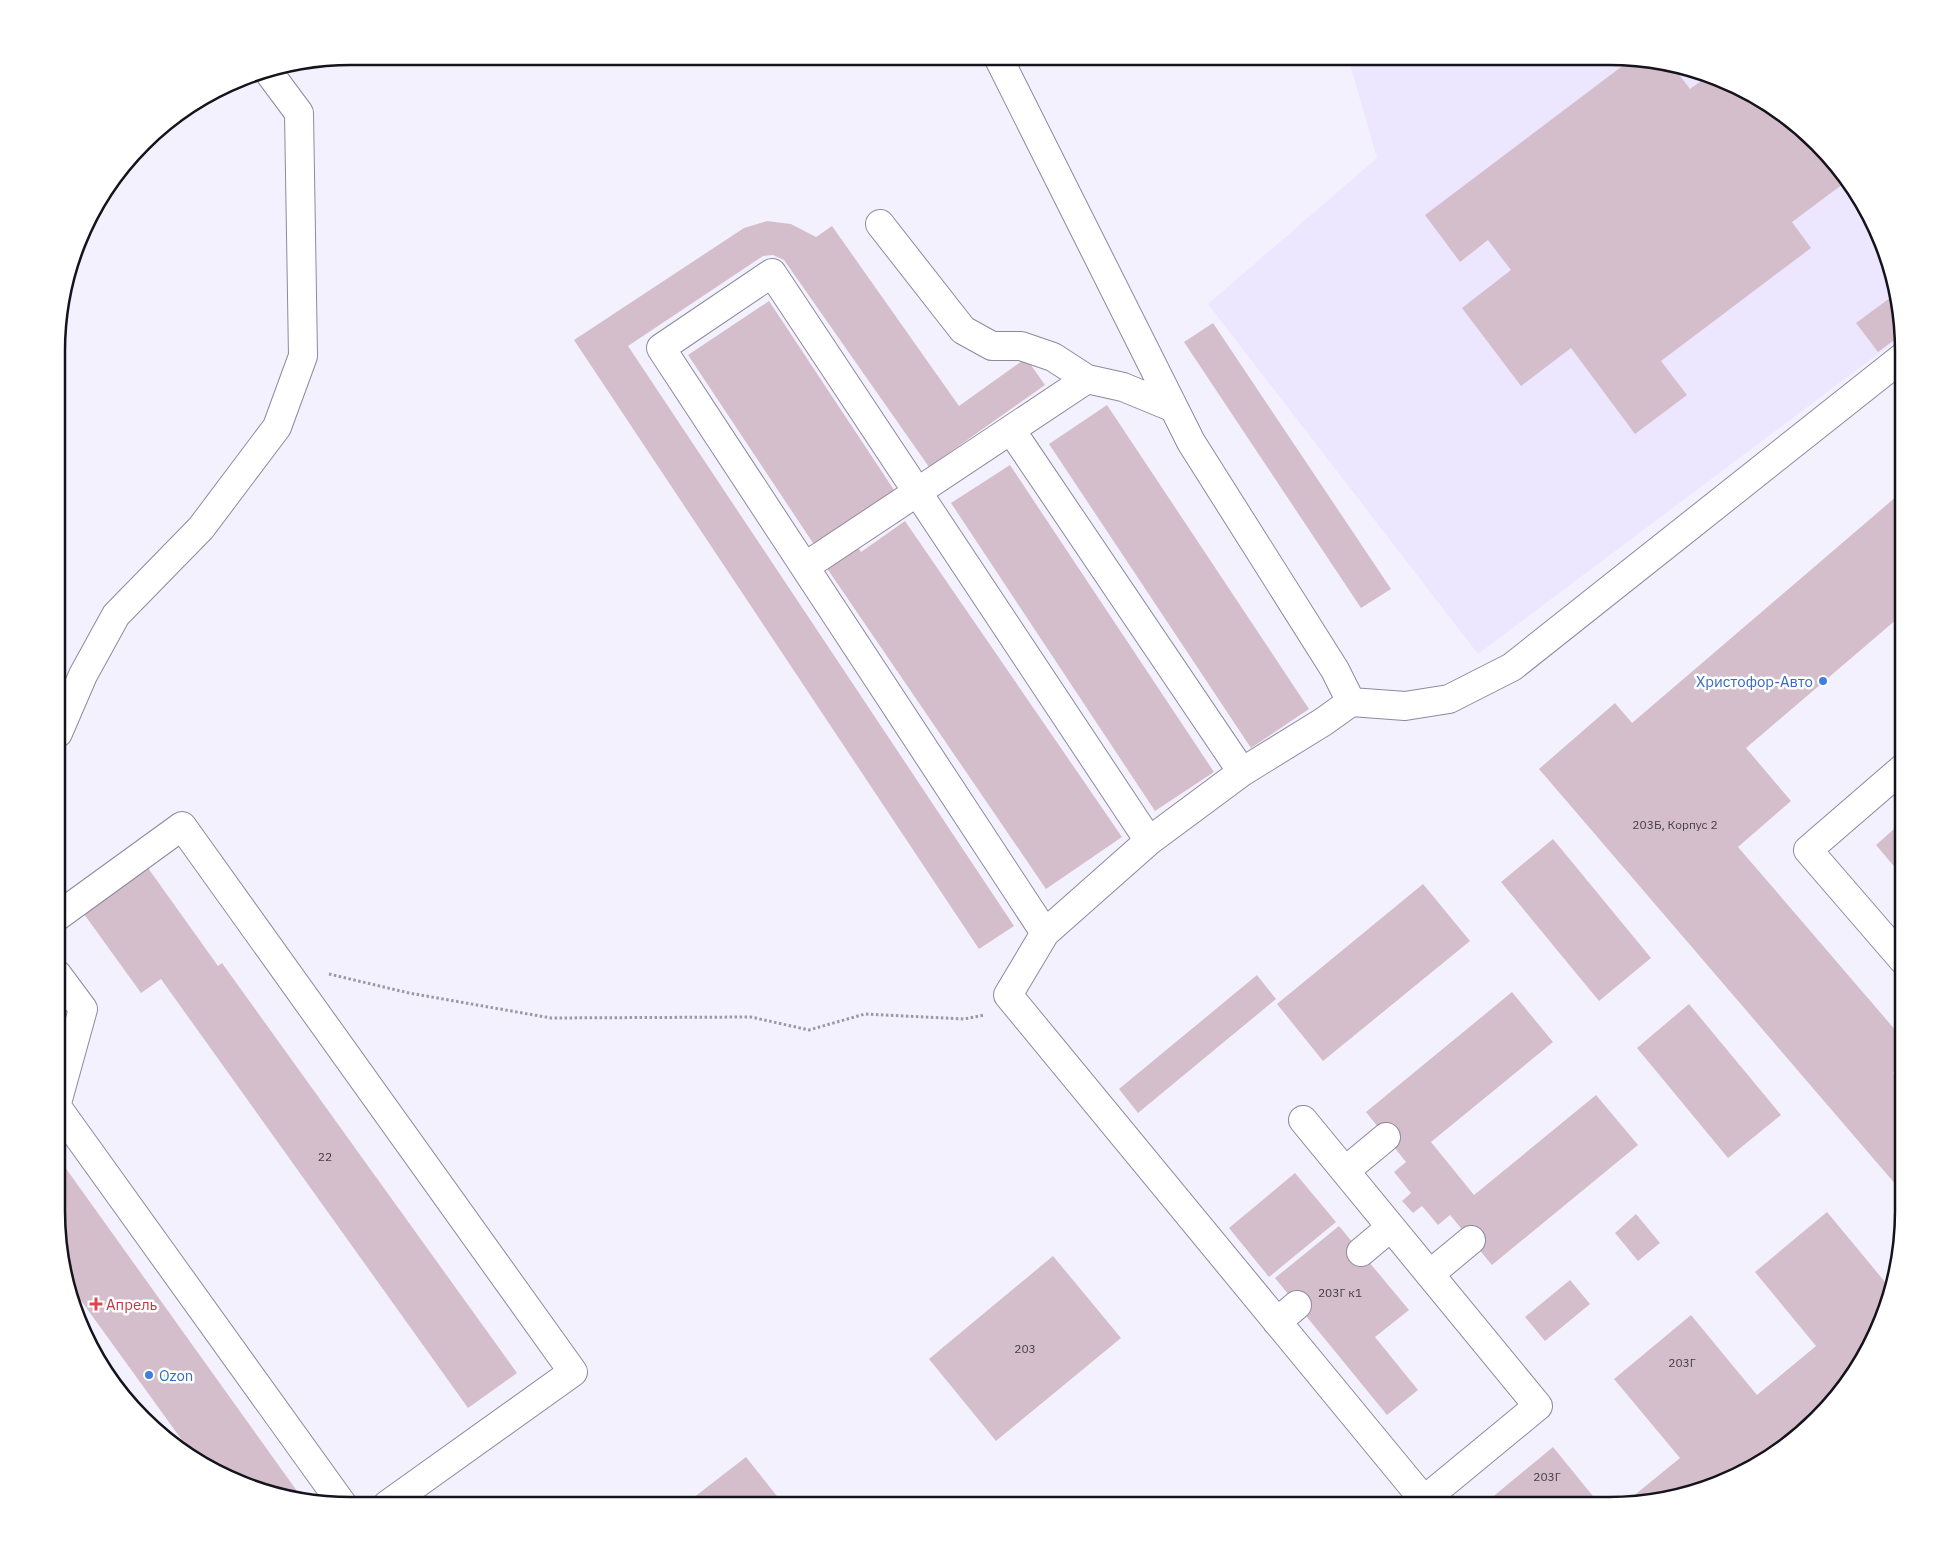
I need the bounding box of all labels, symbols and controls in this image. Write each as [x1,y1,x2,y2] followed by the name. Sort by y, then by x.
[1696,672,1813,691] place label: Христофор-Авто
[1817,675,1829,687] marker: Христофор-Авто
[1632,817,1718,832] house number: 203Б, Корпус 2
[318,1149,332,1164] house number: 22
[1318,1285,1362,1300] house number: 203Г к1
[106,1295,158,1314] place label: Апрель
[90,1298,102,1310] marker: Апрель
[1014,1341,1036,1356] house number: 203
[1668,1355,1696,1370] house number: 203Г
[159,1366,193,1385] place label: Ozon
[143,1369,155,1381] marker: Ozon
[1533,1469,1561,1484] house number: 203Г

